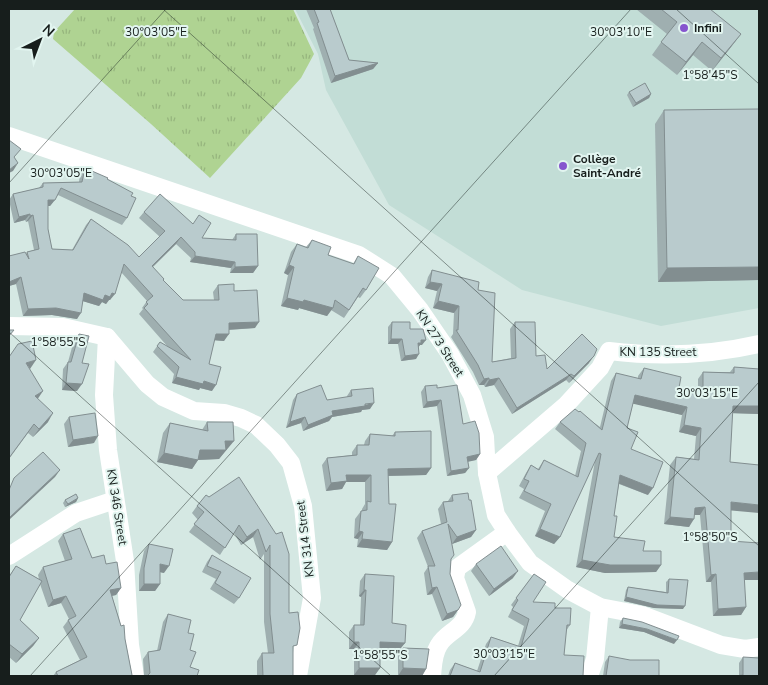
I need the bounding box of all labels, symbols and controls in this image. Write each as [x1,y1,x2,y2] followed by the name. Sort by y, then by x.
[15,15,65,65] north arrow
[38,20,59,41] text: N
[694,20,722,36] place label: Infini
[678,22,690,34] marker: Infini
[125,24,187,40] text: 30°03'05"E
[590,24,652,40] text: 30°03'10"E
[682,67,738,83] text: 1°58'45"S
[573,151,642,181] place label: Collège Saint-André
[557,160,569,172] marker: Collège Saint-André
[30,165,92,181] text: 30°03'05"E
[412,306,468,380] street label: KN 273 Street
[30,334,86,350] text: 1°58'55"S
[620,344,697,360] street label: KN 135 Street
[676,385,738,401] text: 30°03'15"E
[103,468,131,547] street label: KN 346 Street
[292,499,318,578] street label: KN 314 Street
[682,529,738,545] text: 1°58'50"S
[473,646,535,662] text: 30°03'15"E
[352,647,408,663] text: 1°58'55"S

